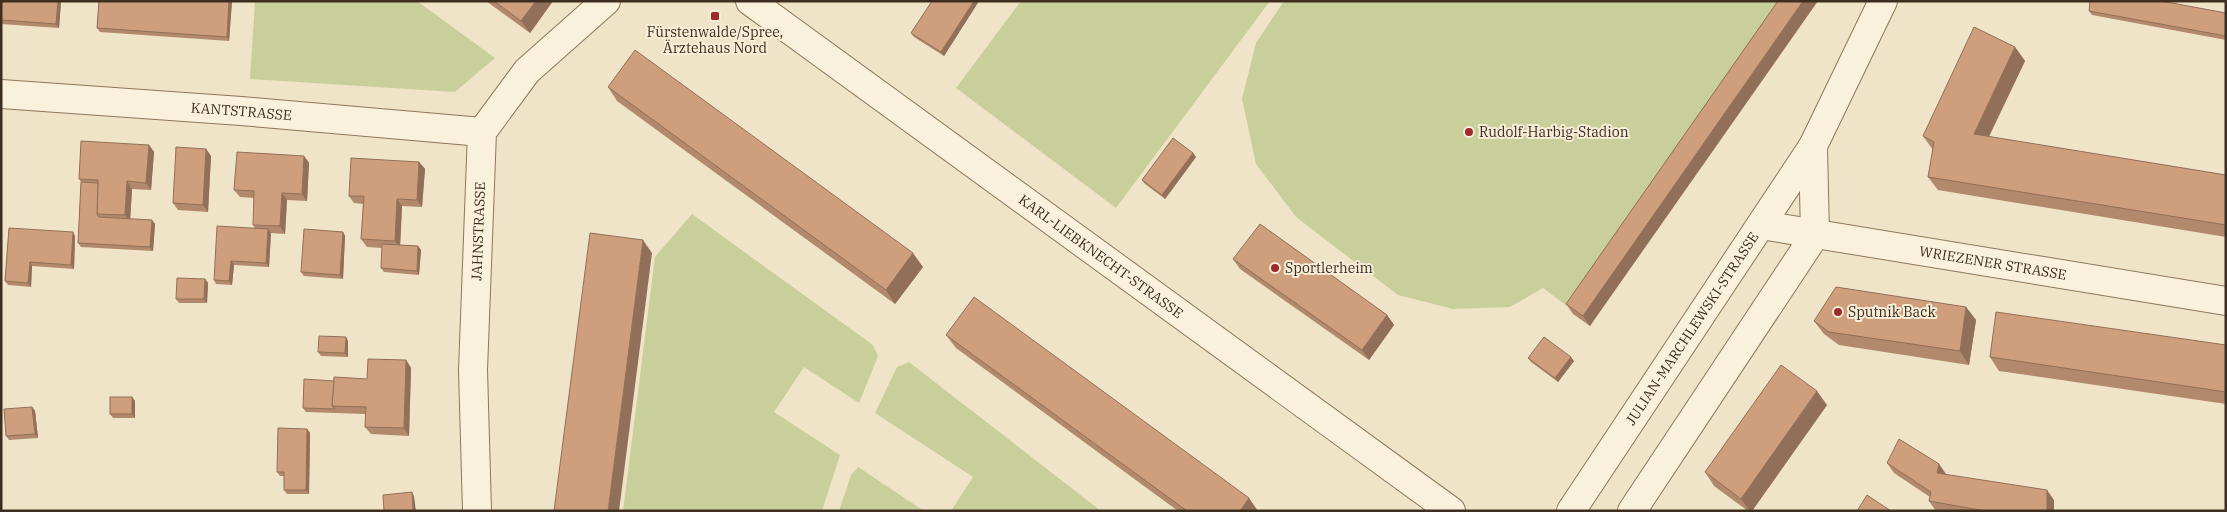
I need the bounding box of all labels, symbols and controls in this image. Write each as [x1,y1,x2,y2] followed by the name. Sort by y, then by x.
[709,10,721,22] marker: Fürstenwalde/Spree, Ärztehaus Nord
[647,23,783,57] place label: Fürstenwalde/Spree, Ärztehaus Nord
[190,98,293,124] street label: KANTSTRASSE
[1479,123,1629,141] place label: Rudolf-Harbig-Stadion
[1463,126,1475,138] marker: Rudolf-Harbig-Stadion
[467,181,489,281] street label: JAHNSTRASSE
[1015,190,1187,322] street label: KARL-LIEBKNECHT-STRASSE
[1622,228,1763,428] street label: JULIAN-MARCHLEWSKI-STRASSE
[1918,242,2068,284] street label: WRIEZENER STRASSE
[1285,259,1373,277] place label: Sportlerheim
[1269,262,1281,274] marker: Sportlerheim
[1848,303,1936,321] place label: Sputnik Back
[1832,306,1844,318] marker: Sputnik Back

